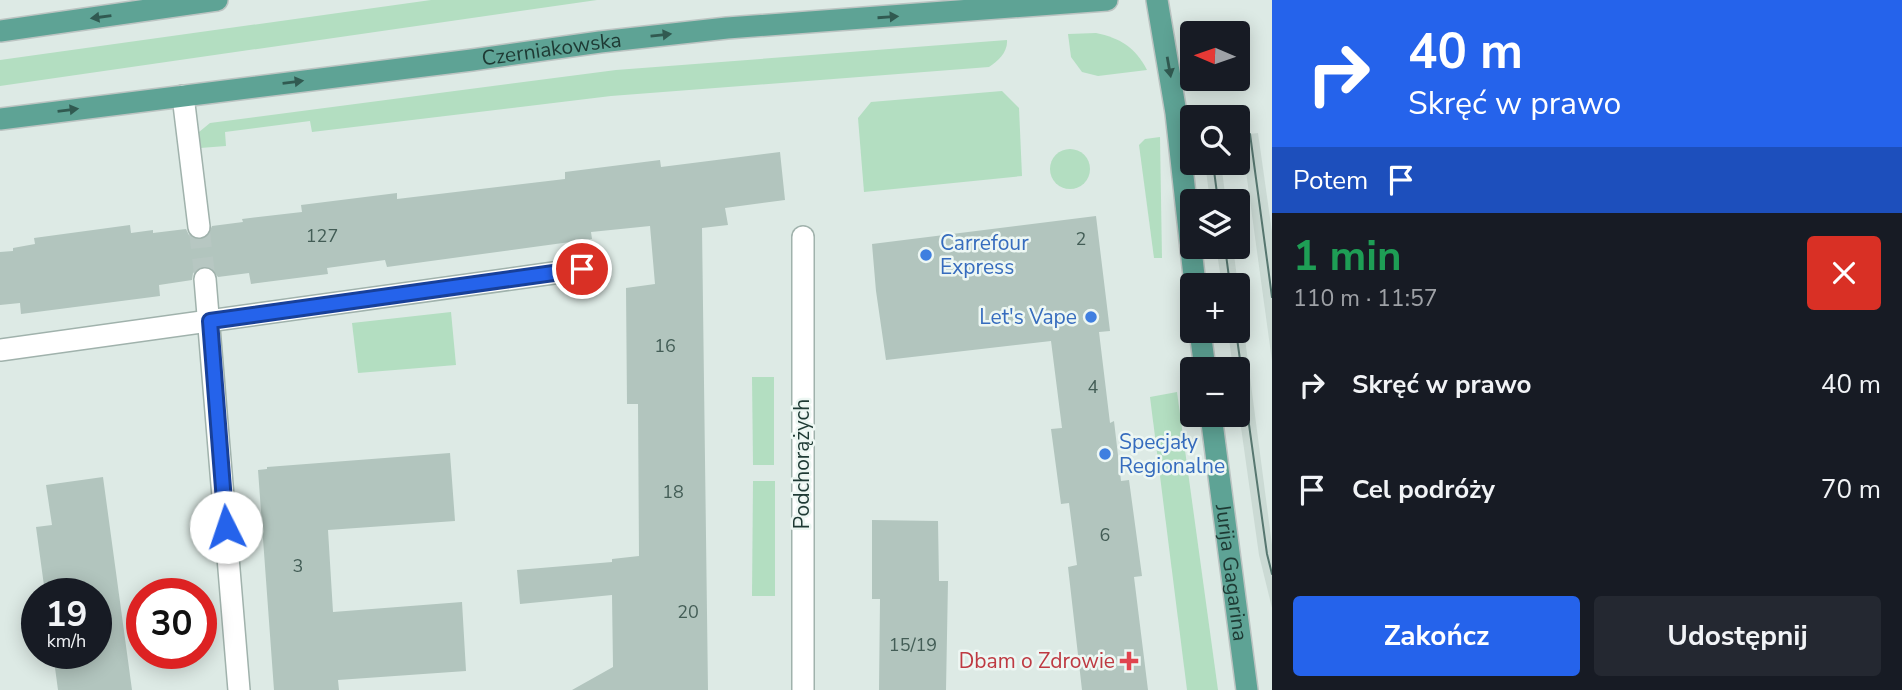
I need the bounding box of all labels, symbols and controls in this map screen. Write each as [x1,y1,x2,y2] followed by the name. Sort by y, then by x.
[90,11,112,22] one-way arrow
[877,11,899,22] one-way arrow
[1408,18,1523,85] text: 40 m
[1180,21,1250,91] north arrow
[1180,21,1250,427] map controls
[480,26,623,72] street label: Czerniakowska
[1293,28,1384,119] icon: right
[650,29,672,40] one-way arrow
[1164,56,1175,78] one-way arrow
[283,77,305,88] one-way arrow
[1408,82,1621,125] text: Skręć w prawo
[57,105,79,116] one-way arrow
[1180,105,1250,175] button: search
[1382,161,1420,199] icon: arrive
[1293,163,1368,198] text: Potem
[1180,189,1250,259] button: layers
[306,224,338,248] house number: 127
[1076,227,1086,251] house number: 2
[1293,228,1402,285] text: 1 min
[940,229,1029,281] place label: Carrefour Express
[1807,236,1881,310] button: close
[552,239,612,299] pin
[918,247,934,263] marker: Carrefour Express
[563,250,601,288] icon: arrive
[1180,273,1250,343] button: +
[1293,283,1438,314] text: 110 m · 11:57
[979,303,1077,331] place label: Let's Vape
[1083,309,1099,325] marker: Let's Vape
[654,334,676,358] house number: 16
[1180,357,1250,427] button: −
[1293,366,1331,404] icon: right
[1352,367,1532,402] text: Skręć w prawo
[1821,367,1881,402] text: 40 m
[1088,375,1099,399] house number: 4
[788,399,816,529] street label: Podchorążych
[1119,428,1225,480] place label: Specjały Regionalne
[1097,446,1113,462] marker: Specjały Regionalne
[1293,471,1331,509] icon: arrive
[1352,472,1495,507] text: Cel podróży
[1821,472,1881,507] text: 70 m
[662,480,684,504] house number: 18
[189,490,263,564] position arrow
[1209,502,1254,643] street label: Jurija Gagarina
[1100,523,1110,547] house number: 6
[293,554,303,578] house number: 3
[126,578,217,669] speed limit sign: 30
[45,591,88,638] text: 19
[1293,596,1580,676] button: Zakończ
[1594,596,1881,676] button: Udostępnij
[677,600,699,624] house number: 20
[47,629,86,653] text: km/h
[889,633,937,657] house number: 15/19
[959,647,1115,675] place label: Dbam o Zdrowie
[1121,653,1137,669] marker: Dbam o Zdrowie

